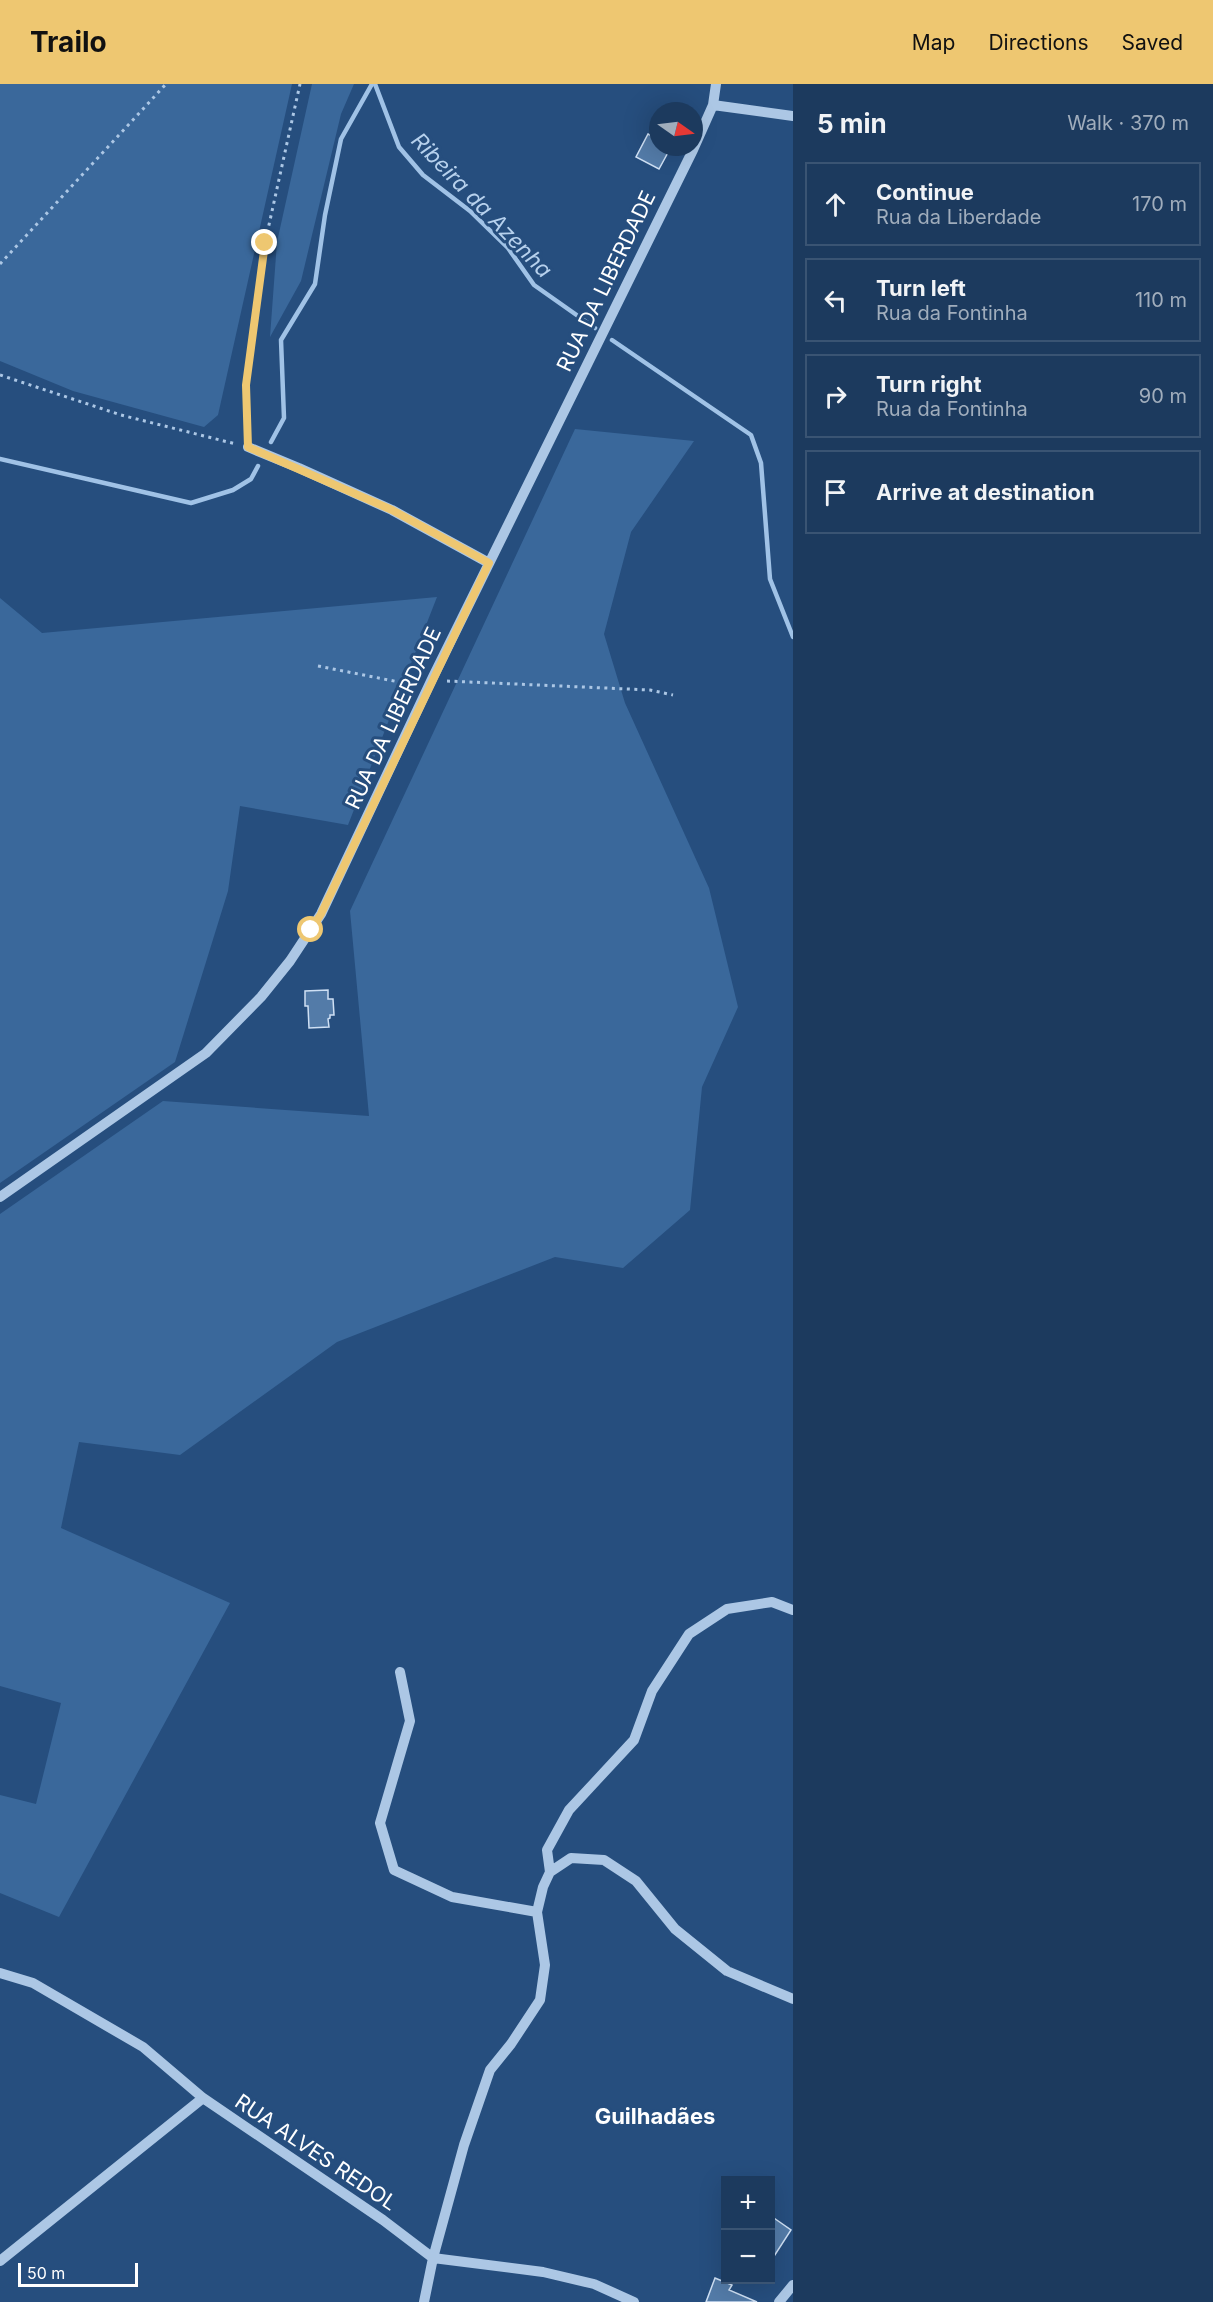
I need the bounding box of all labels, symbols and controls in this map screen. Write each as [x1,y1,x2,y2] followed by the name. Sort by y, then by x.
[30,25,107,59] text: Trailo
[912,30,955,55] text: Map
[988,30,1089,55] text: Directions
[1122,30,1183,55] text: Saved
[649,102,703,156] north arrow
[817,108,887,139] text: 5 min
[1067,111,1189,135] text: Walk · 370 m
[406,127,558,283] water label: Ribeira da Azenha
[876,179,974,205] text: Continue
[551,187,661,375] street label: RUA DA LIBERDADE
[819,188,852,221] icon: ahead
[1132,192,1187,216] text: 170 m
[876,205,1041,229] text: Rua da Liberdade
[251,229,277,255] route end
[876,275,966,301] text: Turn left
[819,284,852,317] icon: left
[1135,288,1187,312] text: 110 m
[876,301,1028,325] text: Rua da Fontinha
[876,371,982,397] text: Turn right
[819,380,852,413] icon: right
[1139,384,1187,408] text: 90 m
[876,397,1028,421] text: Rua da Fontinha
[819,476,852,509] icon: arrive
[876,479,1095,505] text: Arrive at destination
[340,623,446,813] street label: RUA DA LIBERDADE
[297,916,323,942] route start
[230,2089,402,2215] street label: RUA ALVES REDOL
[595,2103,715,2129] district label: Guilhadães
[721,2176,775,2284] map controls
[721,2176,775,2230] button: +
[721,2230,775,2284] button: −
[18,2260,138,2288] scale bar
[27,2263,65,2283] text: 50 m

